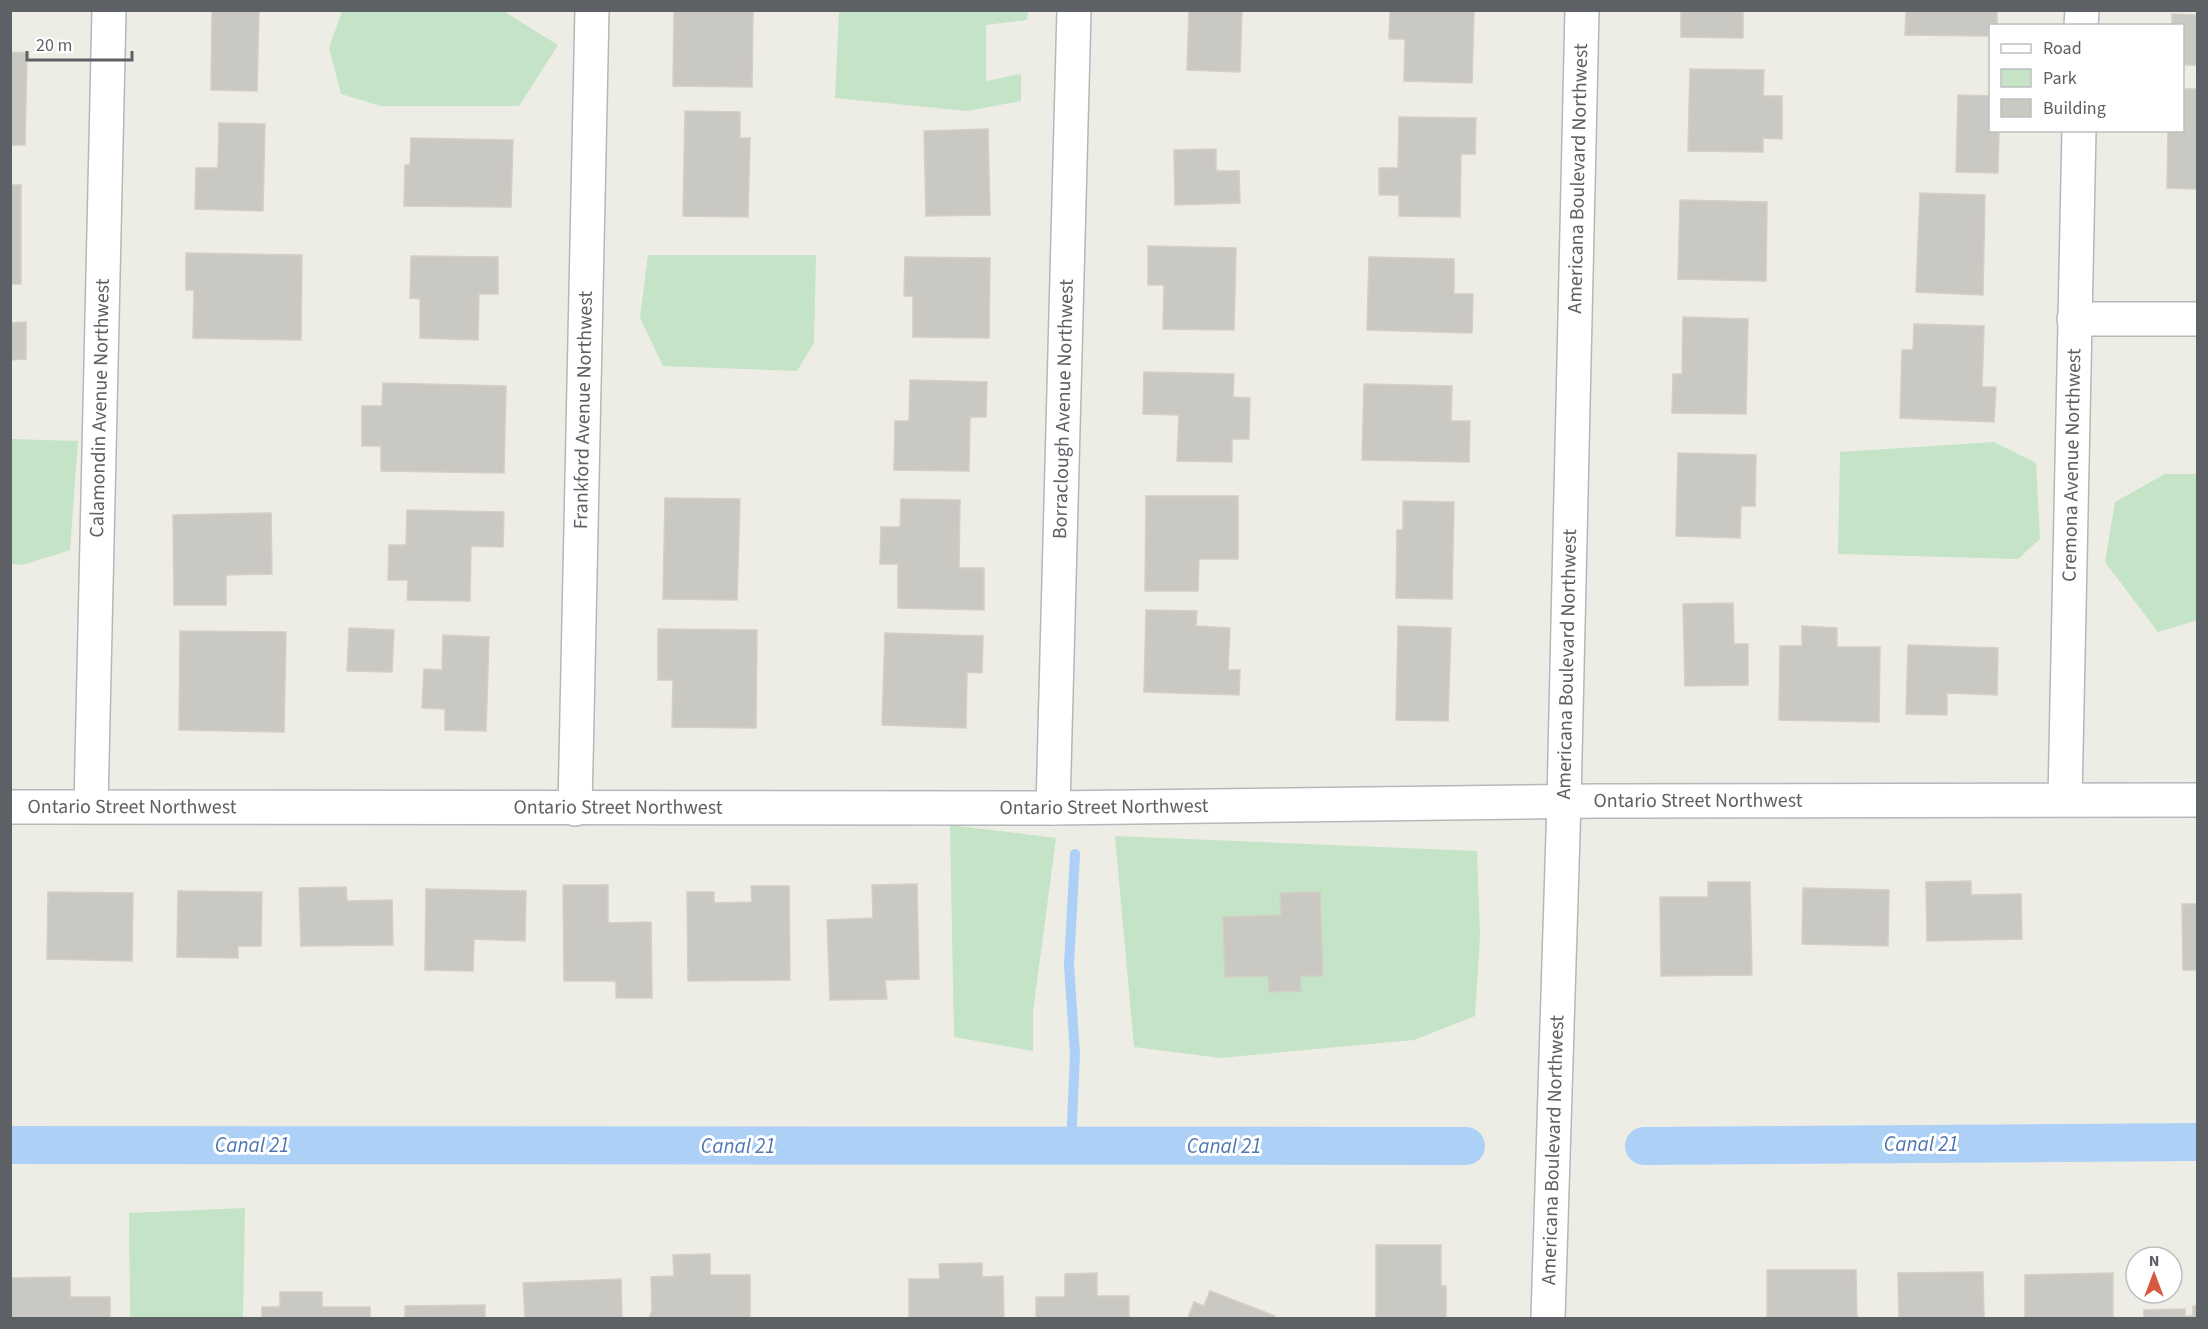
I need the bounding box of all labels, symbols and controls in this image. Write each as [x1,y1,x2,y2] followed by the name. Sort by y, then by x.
[27,24,132,62] scale bar
[1989,24,2184,132] legend
[36,33,72,58] text: 20 m
[2043,36,2082,61] text: Road
[1561,43,1595,314] street label: Americana Boulevard Northwest
[2043,66,2077,91] text: Park
[2043,96,2106,121] text: Building
[83,278,117,538] street label: Calamondin Avenue Northwest
[1046,279,1081,540] street label: Borraclough Avenue Northwest
[567,290,600,530] street label: Frankford Avenue Northwest
[2056,348,2088,582] street label: Cremona Avenue Northwest
[1550,529,1584,800] street label: Americana Boulevard Northwest
[1593,787,1803,815] street label: Ontario Street Northwest
[1000,792,1209,822] street label: Ontario Street Northwest
[28,793,237,821] street label: Ontario Street Northwest
[514,793,723,822] street label: Ontario Street Northwest
[1535,1014,1571,1286] street label: Americana Boulevard Northwest
[1884,1129,1958,1159] water label: Canal 21
[215,1130,289,1160] water label: Canal 21
[701,1131,775,1161] water label: Canal 21
[1187,1131,1261,1161] water label: Canal 21
[2124,1245,2184,1305] north arrow
[2149,1250,2159,1272] text: N

